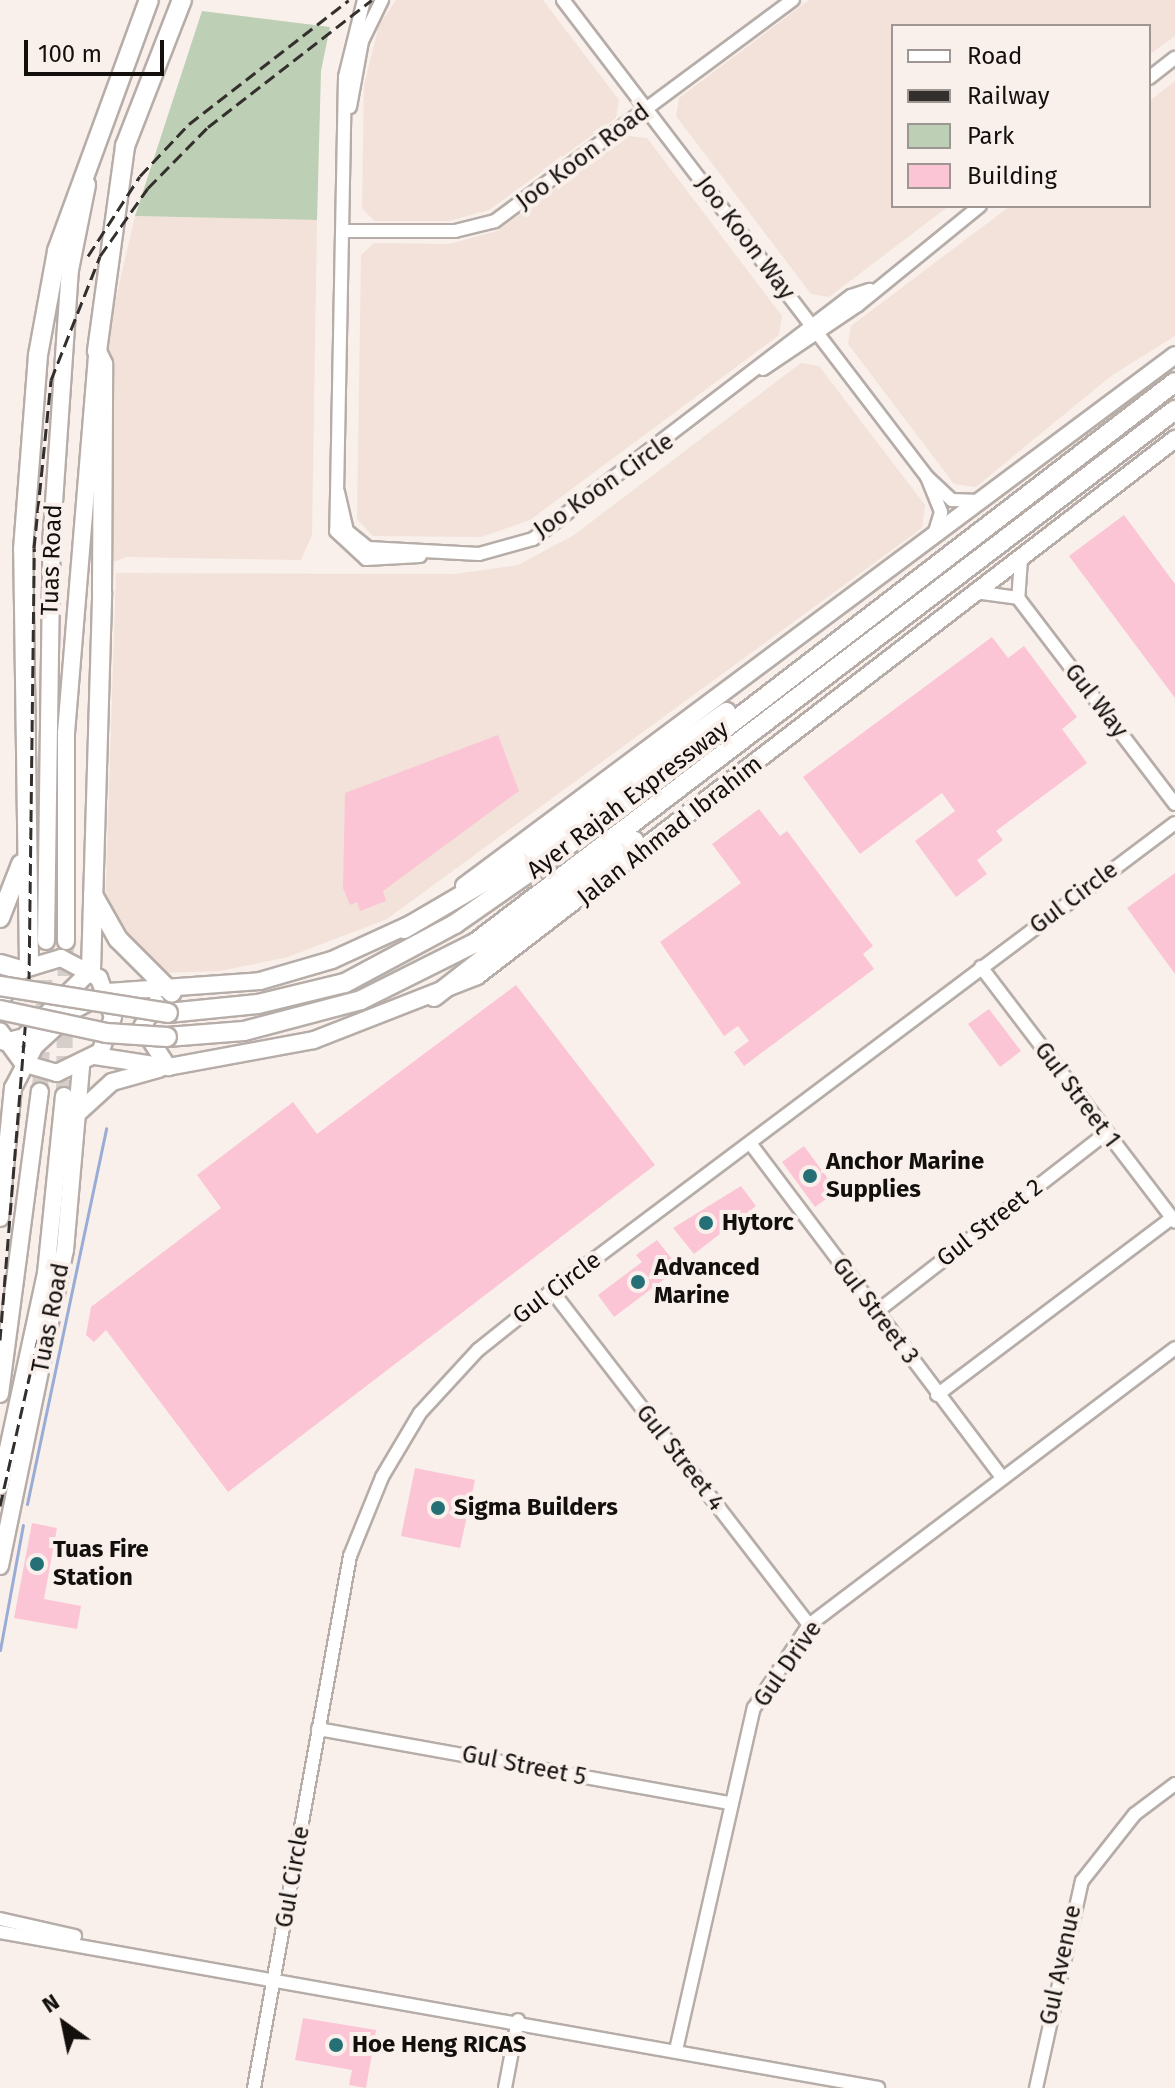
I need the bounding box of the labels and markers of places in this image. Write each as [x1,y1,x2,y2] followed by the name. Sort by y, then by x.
[826,1148,984,1204] place label: Anchor Marine Supplies
[801,1167,819,1185] marker: Anchor Marine Supplies
[722,1209,794,1237] place label: Hytorc
[697,1214,715,1232] marker: Hytorc
[654,1254,760,1310] place label: Advanced Marine
[629,1273,647,1291] marker: Advanced Marine
[454,1494,618,1522] place label: Sigma Builders
[429,1499,447,1517] marker: Sigma Builders
[53,1536,149,1592] place label: Tuas Fire Station
[28,1555,46,1573] marker: Tuas Fire Station
[352,2031,526,2059] place label: Hoe Heng RICAS
[327,2036,345,2054] marker: Hoe Heng RICAS

